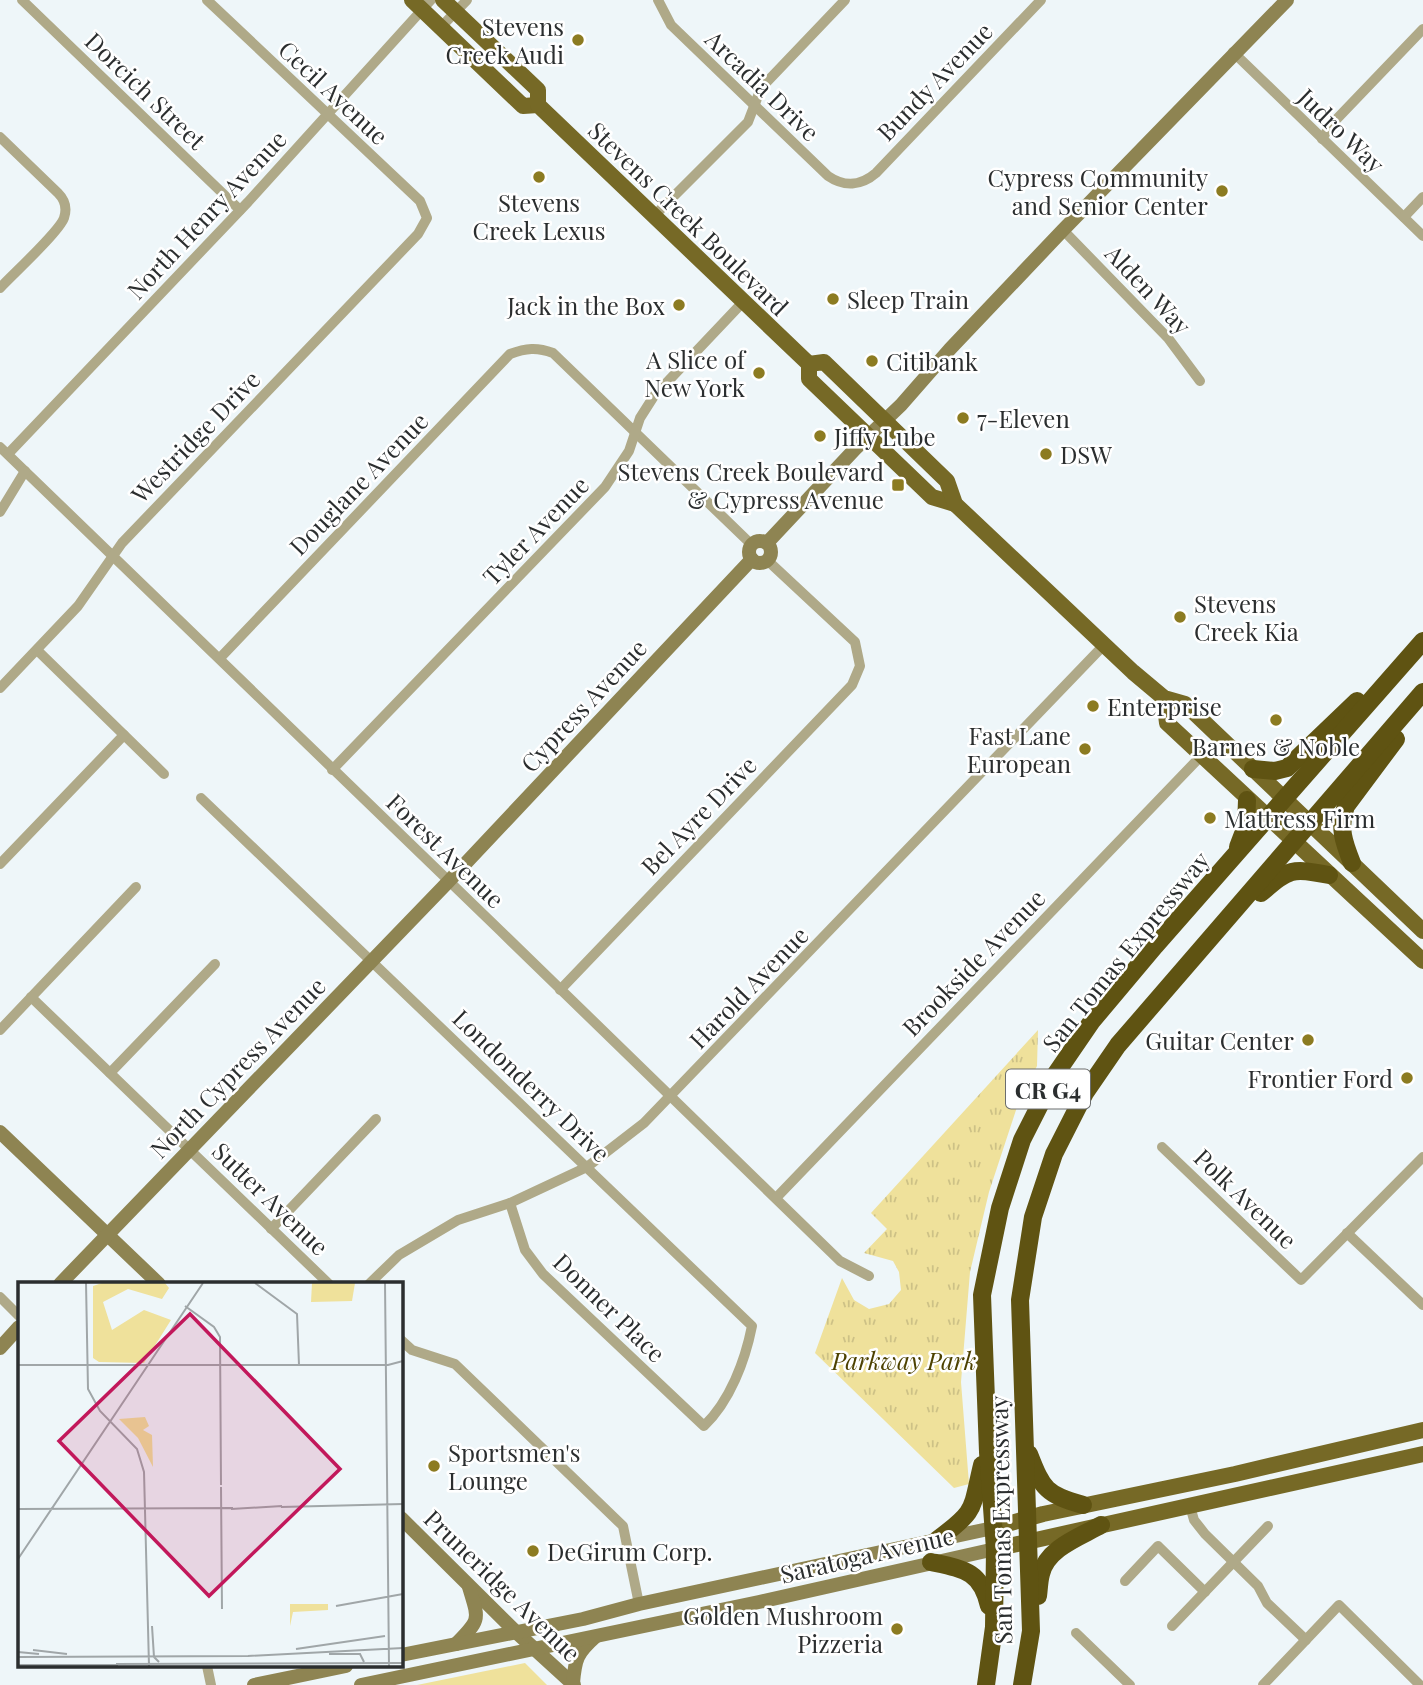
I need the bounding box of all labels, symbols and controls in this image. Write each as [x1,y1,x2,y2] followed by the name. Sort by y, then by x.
[446,10,564,70] place label: Stevens Creek Audi
[869,15,999,147] street label: Bundy Avenue
[699,22,827,147] street label: Arcadia Drive
[79,24,213,156] street label: Dorcich Street
[570,32,586,48] marker: Stevens Creek Audi
[272,33,396,151] street label: Cecil Avenue
[1291,80,1392,179] street label: Judro Way
[582,114,796,322] street label: Stevens Creek Boulevard
[119,123,293,305] street label: North Henry Avenue
[987,161,1208,221] place label: Cypress Community and Senior Center
[531,169,547,185] marker: Stevens Creek Lexus
[1214,183,1230,199] marker: Cypress Community and Senior Center
[473,186,605,246] place label: Stevens Creek Lexus
[1098,236,1199,341] street label: Alden Way
[847,283,969,315] place label: Sleep Train
[506,289,666,321] place label: Jack in the Box
[825,291,841,307] marker: Sleep Train
[671,297,687,313] marker: Jack in the Box
[644,343,747,403] place label: A Slice of New York
[886,345,979,377] place label: Citibank
[864,353,880,369] marker: Citibank
[123,363,266,510] street label: Westridge Drive
[751,365,767,381] marker: A Slice of New York
[977,402,1070,434] place label: 7-Eleven
[282,405,434,561] street label: Douglane Avenue
[955,410,971,426] marker: 7-Eleven
[833,420,936,452] place label: Jiffy Lube
[812,428,828,444] marker: Jiffy Lube
[1060,438,1112,470] place label: DSW
[1038,446,1054,462] marker: DSW
[618,455,884,515] place label: Stevens Creek Boulevard & Cypress Avenue
[475,469,595,591] street label: Tyler Avenue
[890,477,906,493] marker: Stevens Creek Boulevard & Cypress Avenue
[1194,587,1299,647] place label: Stevens Creek Kia
[1172,609,1188,625] marker: Stevens Creek Kia
[513,632,653,778] street label: Cypress Avenue
[1107,690,1222,722] place label: Enterprise
[1085,698,1101,714] marker: Enterprise
[1268,712,1284,728] marker: Barnes & Noble
[967,719,1071,779] place label: Fast Lane European
[1192,730,1360,762] place label: Barnes & Noble
[1077,741,1093,757] marker: Fast Lane European
[633,749,763,881] street label: Bel Ayre Drive
[380,786,512,914] street label: Forest Avenue
[1224,802,1375,834] place label: Mattress Firm
[1202,810,1218,826] marker: Mattress Firm
[1034,844,1216,1058] street label: San Tomas Expressway
[895,882,1051,1042] street label: Brookside Avenue
[682,919,814,1055] street label: Harold Avenue
[142,970,332,1164] street label: North Cypress Avenue
[447,1002,617,1168] street label: Londonderry Drive
[1145,1024,1294,1056] place label: Guitar Center
[1300,1032,1316,1048] marker: Guitar Center
[1247,1062,1393,1094] place label: Frontier Ford
[1006,1070,1090,1108] road number: CR G4
[1399,1070,1415,1086] marker: Frontier Ford
[206,1135,336,1261] street label: Sutter Avenue
[1188,1141,1304,1255] street label: Polk Avenue
[547,1246,673,1368] street label: Donner Place
[18,1282,402,1668] inset map
[831,1344,976,1376] park label: Parkway Park
[982,1395,1018,1645] street label: San Tomas Expressway
[448,1436,581,1496] place label: Sportsmen's Lounge
[426,1458,442,1474] marker: Sportsmen's Lounge
[418,1502,588,1668] street label: Pruneridge Avenue
[777,1518,957,1590] street label: Saratoga Avenue
[547,1535,713,1567] place label: DeGirum Corp.
[525,1543,541,1559] marker: DeGirum Corp.
[683,1599,883,1659] place label: Golden Mushroom Pizzeria
[889,1621,905,1637] marker: Golden Mushroom Pizzeria

